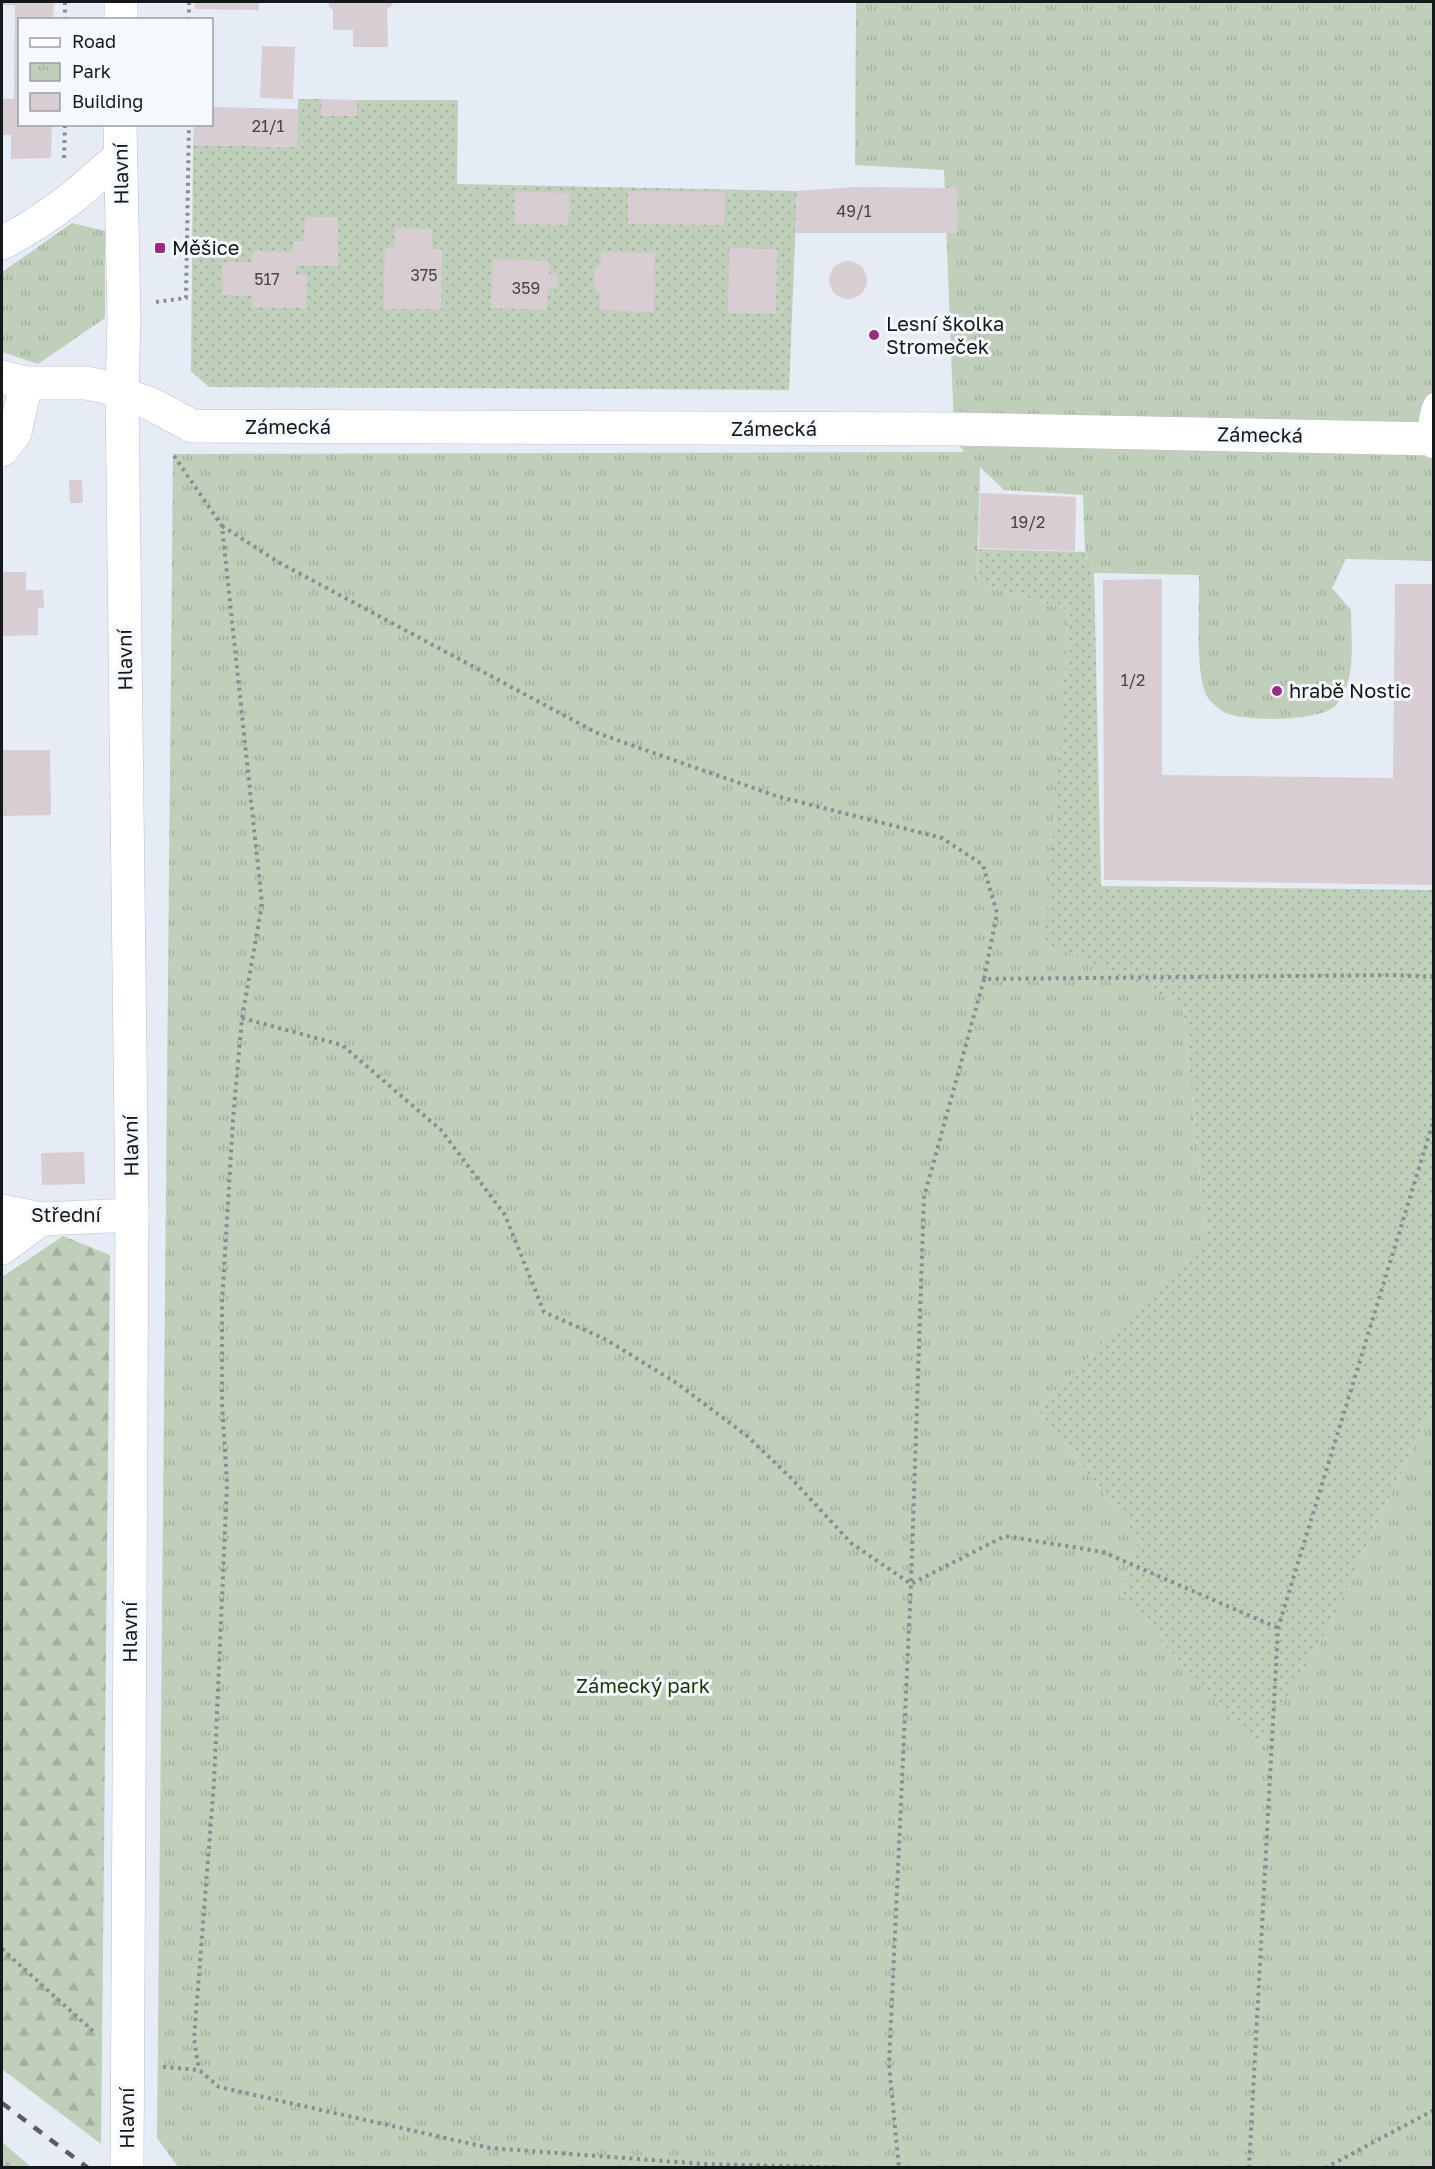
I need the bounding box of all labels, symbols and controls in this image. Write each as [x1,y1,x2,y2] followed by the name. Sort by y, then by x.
[18,18,213,126] legend
[72,30,116,52] text: Road
[72,60,111,82] text: Park
[72,90,143,112] text: Building
[252,116,284,136] house number: 21/1
[107,142,133,205] street label: Hlavní
[837,201,872,221] house number: 49/1
[172,235,239,259] place label: Měšice
[153,241,167,255] marker: Měšice
[410,265,438,285] house number: 375
[254,269,280,289] house number: 517
[512,278,540,298] house number: 359
[886,311,1004,358] place label: Lesní školka Stromeček
[867,328,881,342] marker: Lesní školka Stromeček
[245,414,331,438] street label: Zámecká
[731,416,817,440] street label: Zámecká
[1217,421,1303,447] street label: Zámecká
[1011,512,1045,532] house number: 19/2
[111,628,137,691] street label: Hlavní
[1121,670,1145,690] house number: 1/2
[1289,678,1411,702] place label: hrabě Nostic
[1270,684,1284,698] marker: hrabě Nostic
[117,1114,143,1177] street label: Hlavní
[31,1202,103,1226] street label: Střední
[117,1600,141,1663] street label: Hlavní
[576,1673,710,1697] park label: Zámecký park
[114,2086,138,2149] street label: Hlavní

